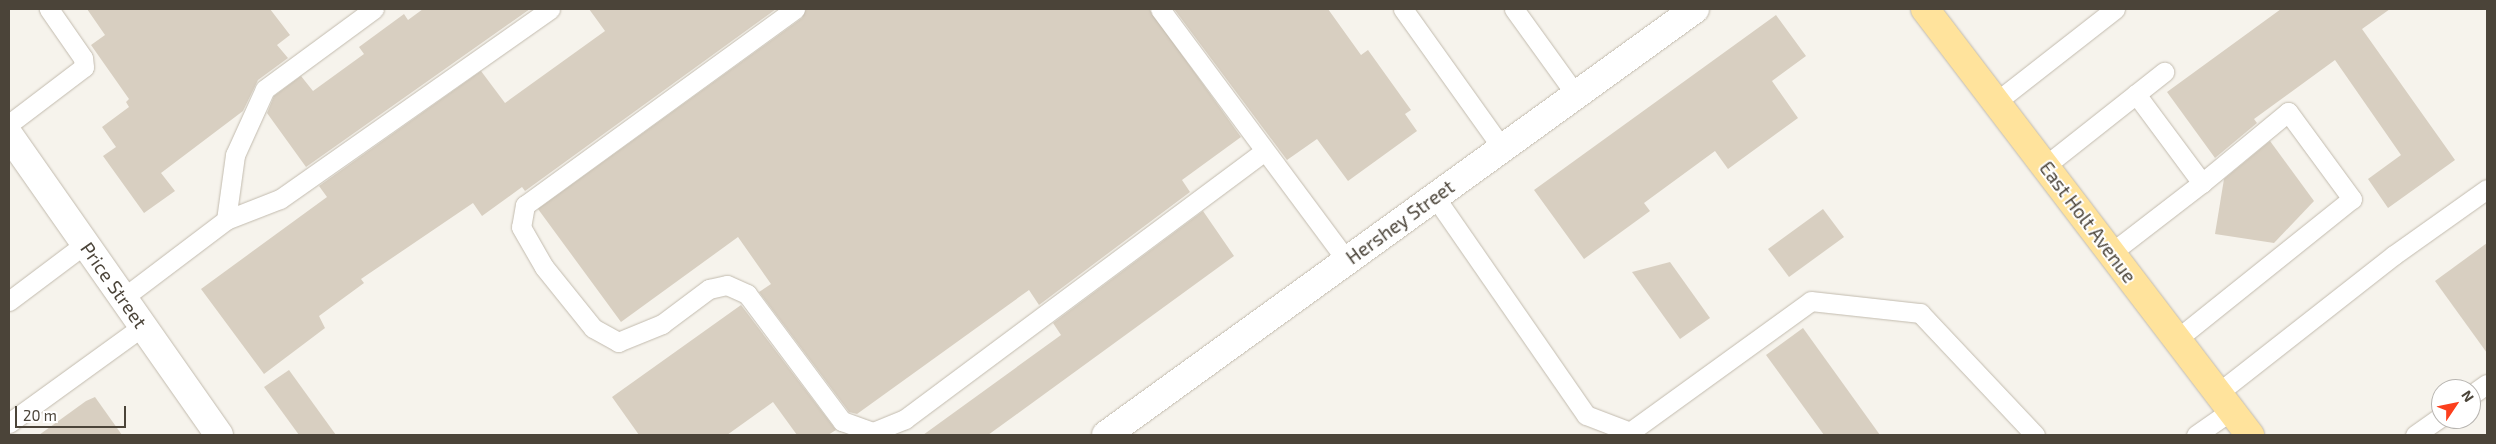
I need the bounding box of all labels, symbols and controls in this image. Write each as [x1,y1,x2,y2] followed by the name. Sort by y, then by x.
[2035,157,2141,287] street label: East Holt Avenue
[1341,175,1459,269] street label: Hershey Street
[76,238,152,332] street label: Price Street
[2431,379,2481,429] north arrow
[2458,387,2478,405] text: N
[18,396,129,428] scale bar
[23,406,57,424] text: 20 m

